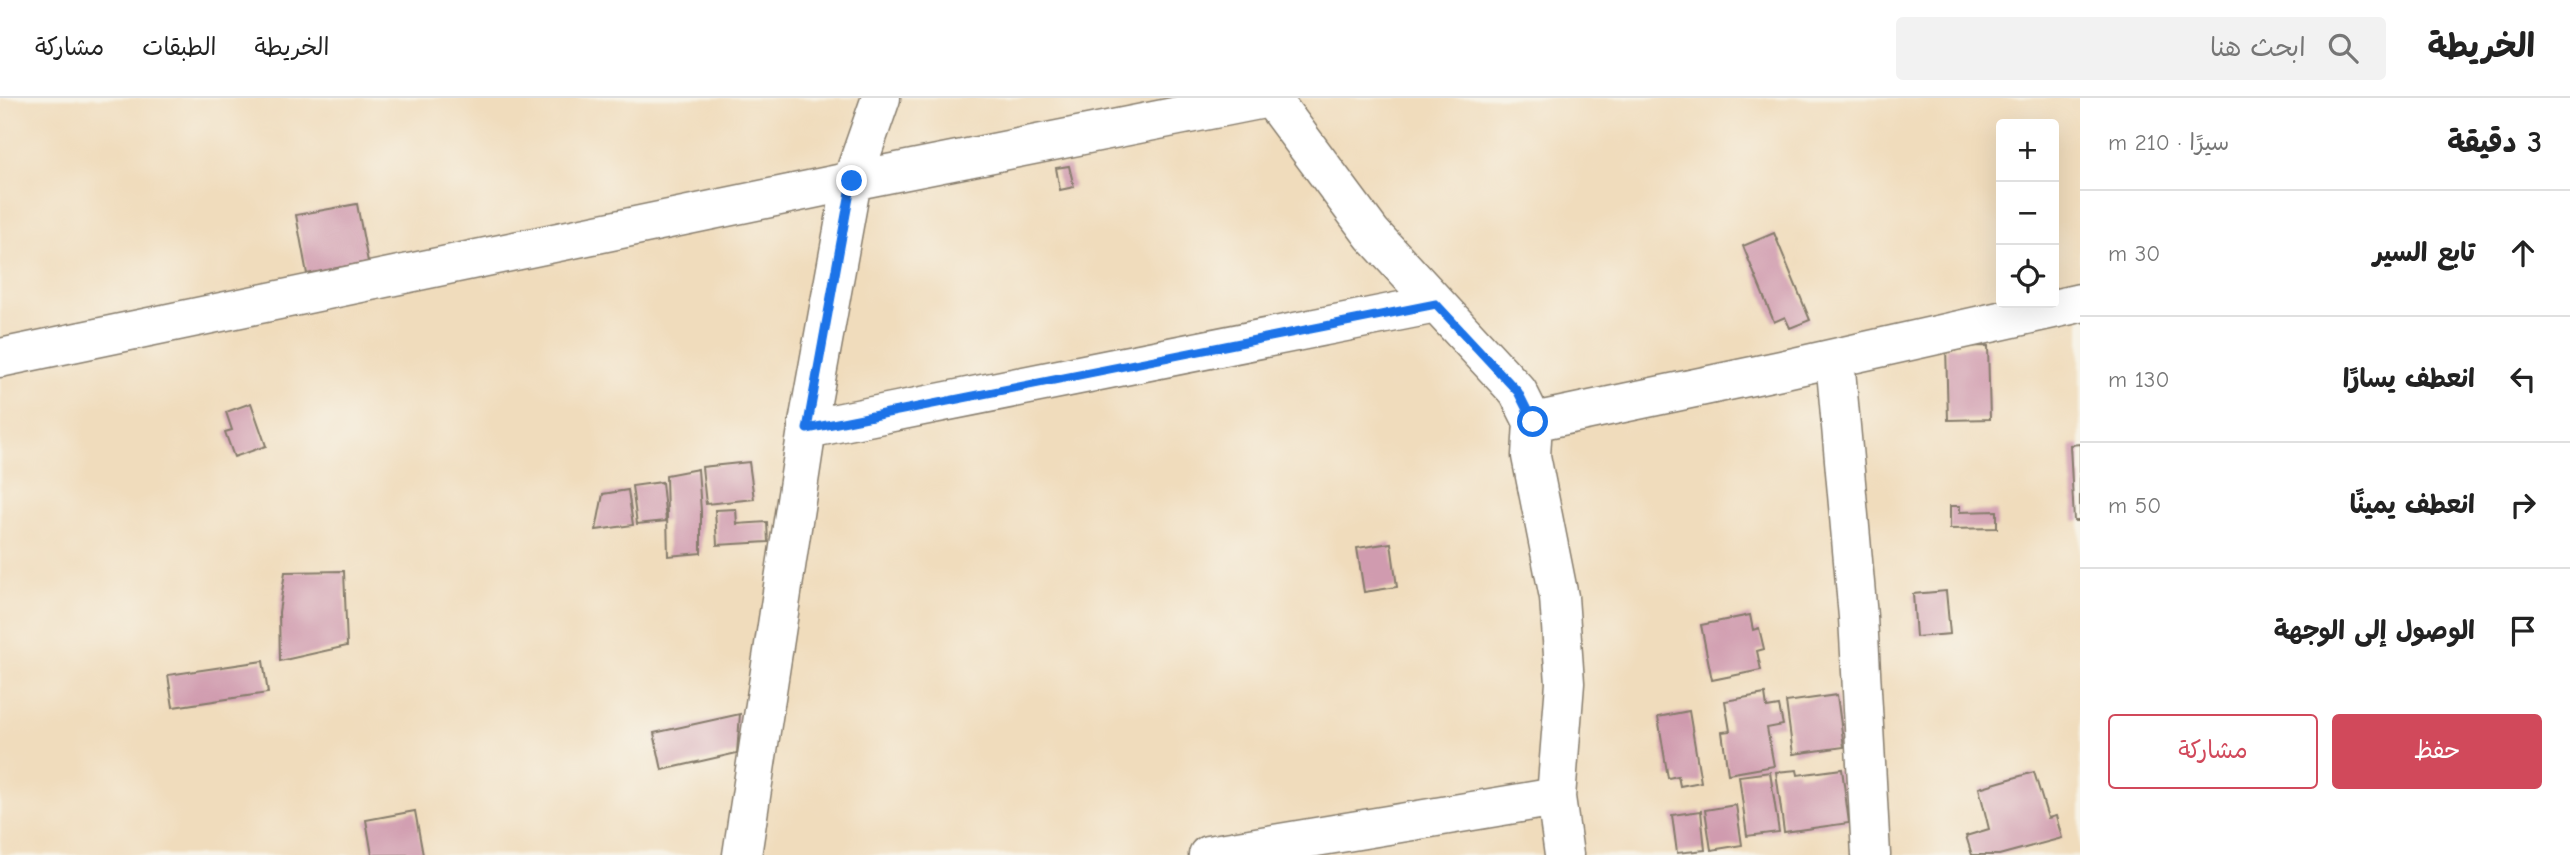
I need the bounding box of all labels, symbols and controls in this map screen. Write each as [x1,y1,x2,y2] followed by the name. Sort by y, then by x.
[1896,17,2386,80] search box
[2428,27,2535,65] text: الخريطة
[2324,29,2362,67] icon: search
[35,33,104,61] text: مشاركة
[142,33,217,61] text: الطبقات
[255,33,329,61] text: الخريطة
[2210,33,2306,63] text: ابحث هنا
[1996,119,2059,308] map controls
[1996,119,2059,182] button: +
[2447,125,2542,160] text: 3 دقيقة
[2108,129,2229,156] text: سيرًا · 210 m
[836,165,867,196] route end
[1996,182,2059,245] button: −
[2504,234,2542,272] icon: ahead
[2373,238,2475,268] text: تابع السير
[2108,240,2160,267] text: 30 m
[1996,245,2059,308] button: locate
[2504,360,2542,398] icon: left
[2343,364,2475,394] text: انعطف يسارًا
[2108,366,2169,393] text: 130 m
[1517,406,1548,437] route start
[2504,486,2542,524] icon: right
[2350,490,2475,520] text: انعطف يمينًا
[2108,492,2161,519] text: 50 m
[2504,612,2542,650] icon: arrive
[2274,616,2475,646] text: الوصول إلى الوجهة
[2108,714,2318,789] button: مشاركة
[2332,714,2542,789] button: حفظ

